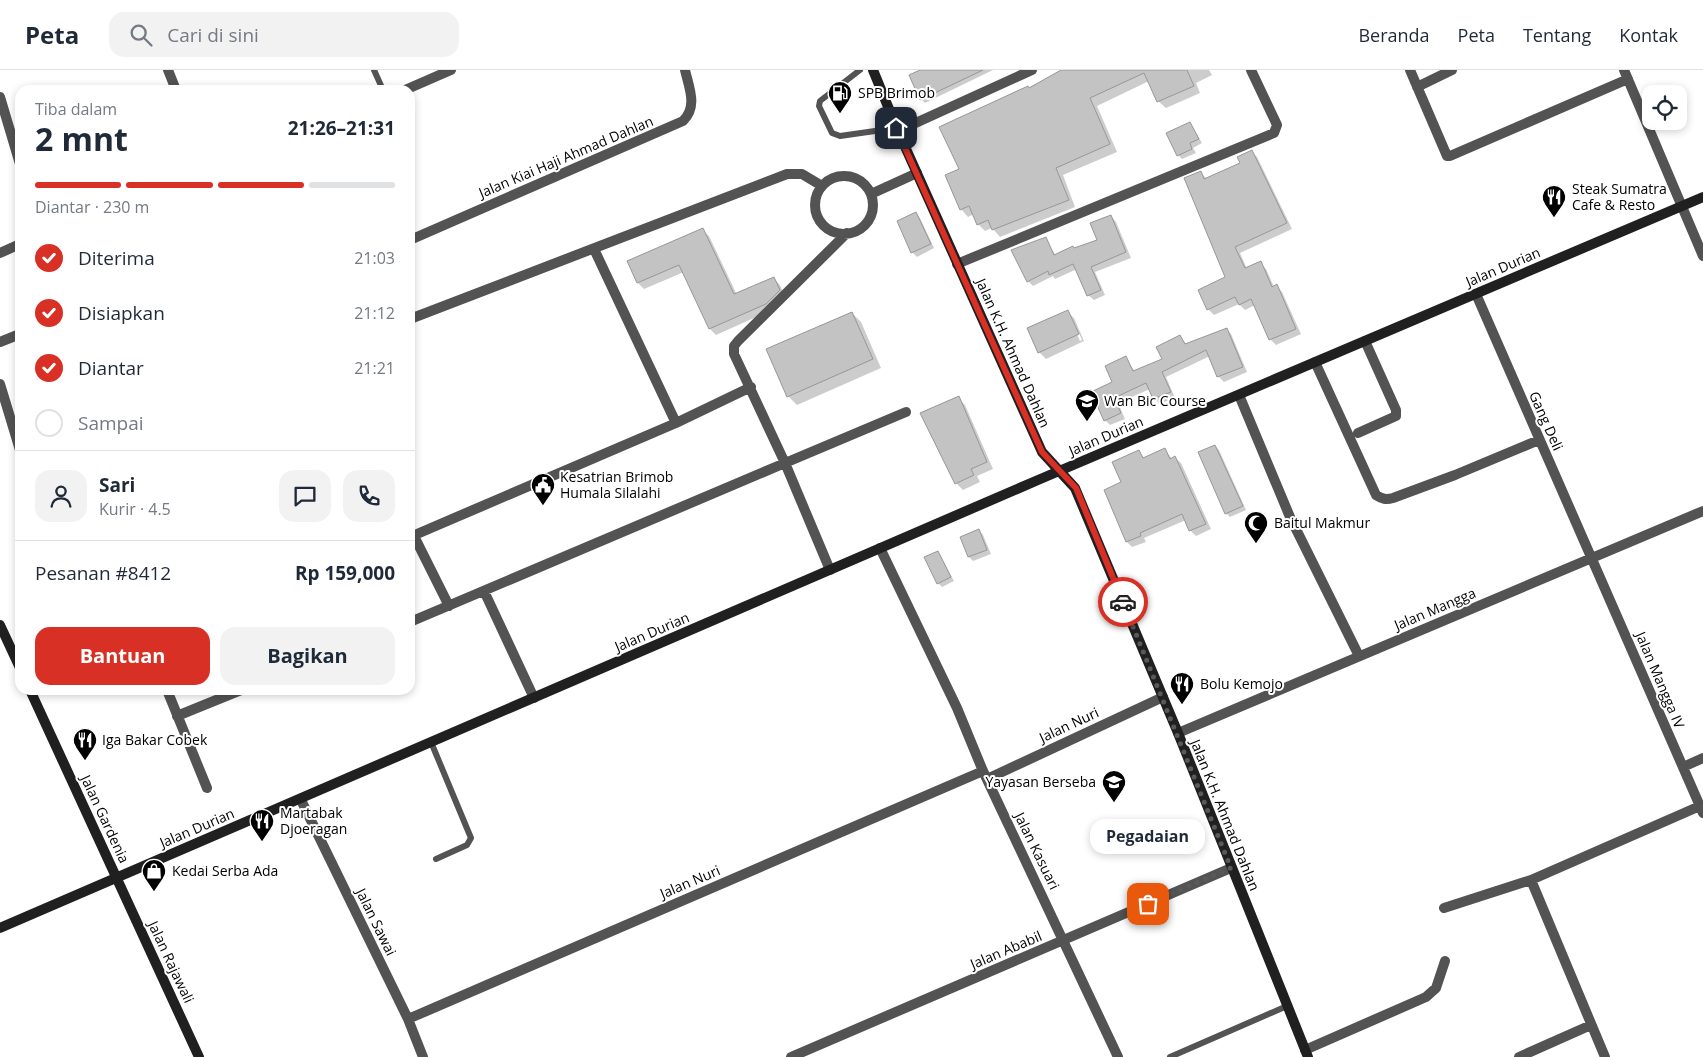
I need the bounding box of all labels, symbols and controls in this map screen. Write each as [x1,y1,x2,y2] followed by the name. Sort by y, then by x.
[109,12,459,57] search box
[25,18,79,51] text: Peta
[127,21,155,49] icon: search
[167,22,259,48] text: Cari di sini
[1358,23,1430,47] text: Beranda
[1458,23,1495,47] text: Peta
[1523,23,1591,47] text: Tentang
[1619,23,1678,47] text: Kontak
[827,80,853,114] fuel station icon: SPB Brimob
[858,83,935,102] place label: SPB Brimob
[1642,85,1687,130] map controls
[1642,85,1687,130] button: locate
[35,98,117,120] text: Tiba dalam
[875,107,917,149] pin
[474,111,656,203] street label: Jalan Kiai Haji Ahmad Dahlan
[882,114,910,142] icon: home
[288,115,395,141] text: 21:26–21:31
[35,117,128,160] text: 2 mnt
[1572,179,1667,214] place label: Steak Sumatra Cafe & Resto
[1541,184,1567,218] restaurant icon: Steak Sumatra Cafe & Resto
[35,196,149,218] text: Diantar · 230 m
[1461,242,1543,292] street label: Jalan Durian
[35,244,63,272] icon: check
[78,245,155,271] text: Diterima
[354,247,395,269] text: 21:03
[971,273,1055,431] street label: Jalan K.H. Ahmad Dahlan
[35,299,63,327] icon: check
[78,300,165,326] text: Disiapkan
[354,302,395,324] text: 21:12
[35,354,63,382] icon: check
[78,355,144,381] text: Diantar
[354,357,395,379] text: 21:21
[1074,388,1100,422] school or university icon: Wan Bic Course
[1525,388,1568,453] street label: Gang Deli
[1104,391,1206,410] place label: Wan Bic Course
[78,410,144,436] text: Sampai
[1064,411,1146,461] street label: Jalan Durian
[560,467,673,502] place label: Kesatrian Brimob Humala Silalahi
[35,470,87,522] button: person
[279,470,331,522] button: chat
[343,470,395,522] button: phone
[99,472,135,498] text: Sari
[530,472,556,506] public building icon: Kesatrian Brimob Humala Silalahi
[99,498,171,520] text: Kurir · 4.5
[1243,510,1269,544] mosque icon: Baitul Makmur
[1274,513,1370,532] place label: Baitul Makmur
[35,560,171,586] text: Pesanan #8412
[295,560,395,586] text: Rp 159,000
[1098,577,1148,627] courier
[1389,583,1479,635] street label: Jalan Mangga
[1109,588,1137,616] icon: car
[610,607,692,657] street label: Jalan Durian
[35,627,210,685] button: Bantuan
[220,627,395,685] button: Bagikan
[1631,627,1690,731] street label: Jalan Mangga IV
[1169,671,1195,705] restaurant icon: Bolu Kemojo
[1200,674,1283,693] place label: Bolu Kemojo
[1034,703,1102,747] street label: Jalan Nuri
[72,727,98,761] restaurant icon: Iga Bakar Cobek
[102,730,208,749] place label: Iga Bakar Cobek
[1186,734,1265,893] street label: Jalan K.H. Ahmad Dahlan
[1101,769,1127,803] school or university icon: Yayasan Berseba
[76,770,134,866] street label: Jalan Gardenia
[985,772,1096,791] place label: Yayasan Berseba
[155,803,237,853] street label: Jalan Durian
[280,803,347,838] place label: Martabak Djoeragan
[1010,807,1064,893] street label: Jalan Kasuari
[249,808,275,842] restaurant icon: Martabak Djoeragan
[1090,819,1206,854] callout: Pegadaian
[1106,825,1189,847] text: Pegadaian
[141,858,167,892] shop icon: Kedai Serba Ada
[655,860,723,903] street label: Jalan Nuri
[172,861,278,880] place label: Kedai Serba Ada
[351,883,401,959] street label: Jalan Sawai
[1127,883,1169,925] pin
[1134,890,1162,918] icon: bag
[143,916,199,1006] street label: Jalan Rajawali
[965,926,1044,974] street label: Jalan Ababil

